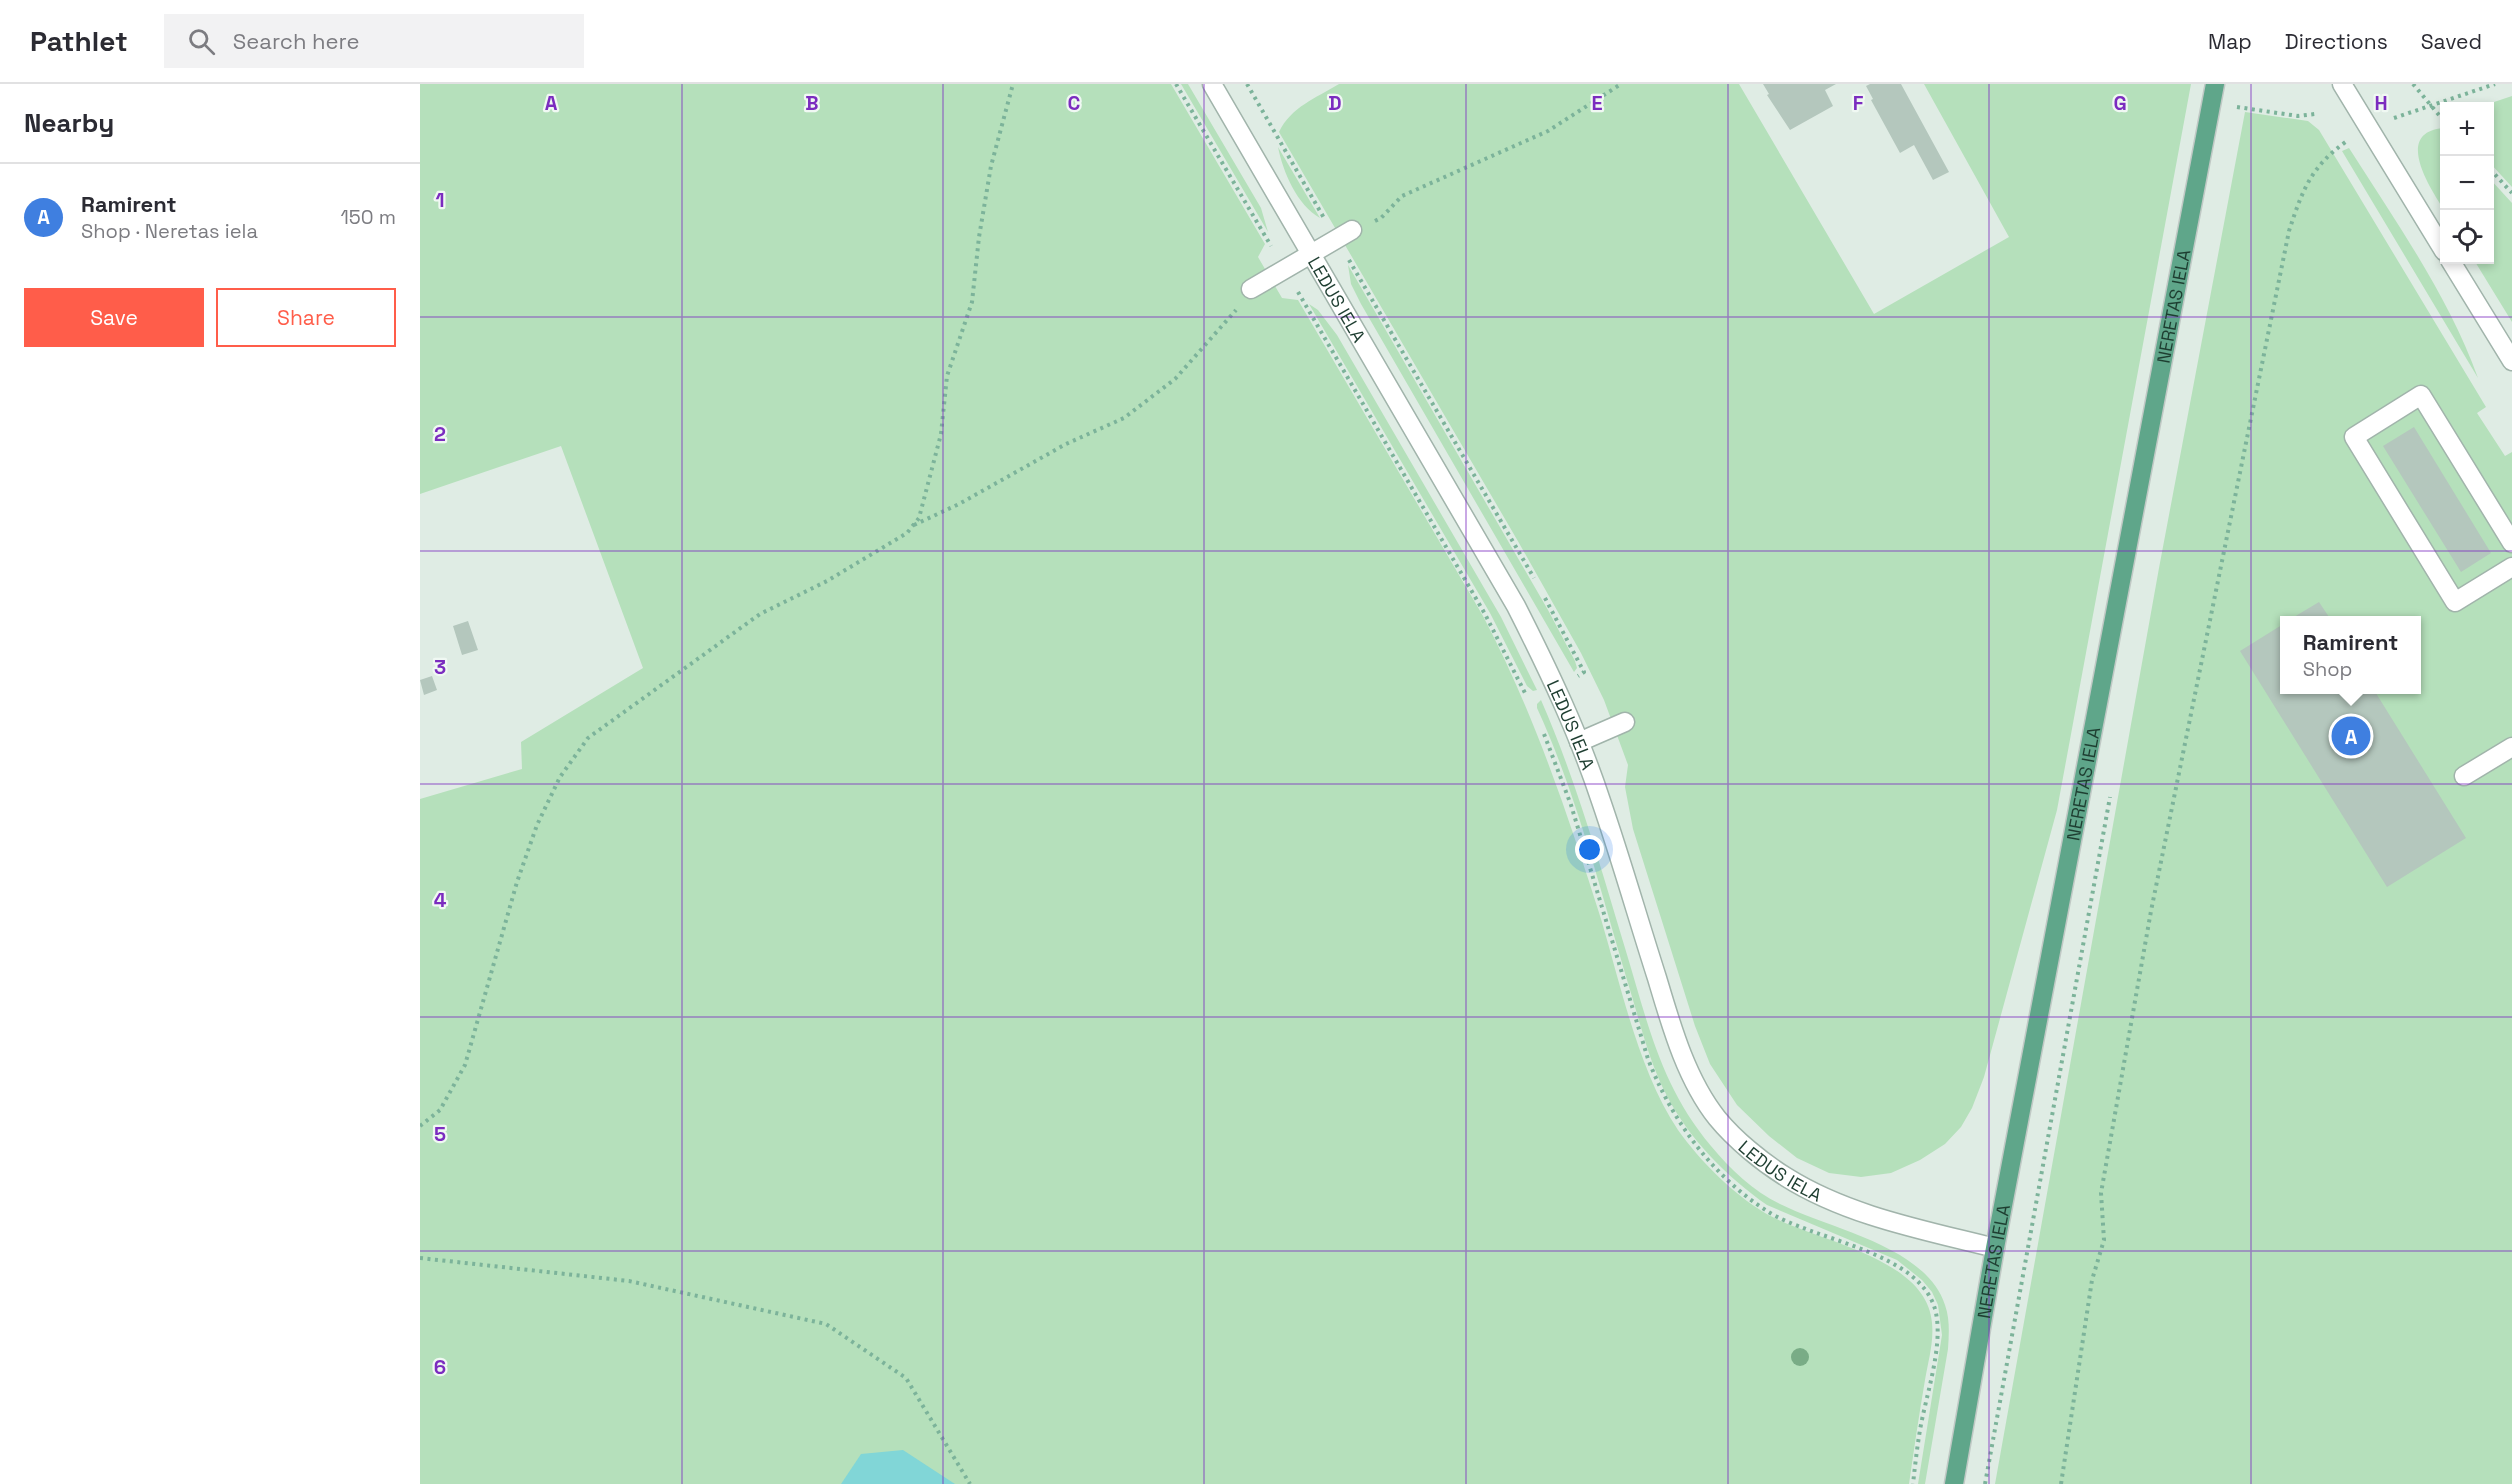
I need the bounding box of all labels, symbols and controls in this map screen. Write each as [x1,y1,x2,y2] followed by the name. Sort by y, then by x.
[164,14,584,68] search box
[30,23,128,59] text: Pathlet
[185,25,218,58] icon: search
[233,27,360,55] text: Search here
[2208,28,2252,55] text: Map
[2285,28,2388,55] text: Directions
[2421,28,2482,55] text: Saved
[545,90,558,116] text: A
[805,90,819,116] text: B
[1068,90,1081,116] text: C
[1328,90,1342,116] text: D
[1591,90,1603,116] text: E
[1853,90,1864,116] text: F
[2113,90,2127,116] text: G
[2374,90,2388,116] text: H
[2440,102,2494,264] map controls
[2440,102,2494,156] button: +
[24,106,114,140] text: Nearby
[2440,156,2494,210] button: −
[435,187,445,213] text: 1
[81,190,177,218] text: Ramirent
[37,204,50,230] text: A
[341,204,396,230] text: 150 m
[2440,210,2494,264] button: locate
[81,218,258,244] text: Shop · Neretas iela
[2151,247,2195,365] street label: NERETAS IELA
[1303,252,1371,346] street label: LEDUS IELA
[24,288,204,347] button: Save
[216,288,396,347] button: Share
[434,421,446,447] text: 2
[2280,616,2421,694] popup
[2303,628,2398,656] text: Ramirent
[434,654,446,680] text: 3
[2303,656,2352,682] text: Shop
[1542,676,1600,773] street label: LEDUS IELA
[2332,714,2370,758] pin: A
[2061,725,2105,843] street label: NERETAS IELA
[1575,835,1604,864] your location
[434,887,447,913] text: 4
[434,1121,446,1147] text: 5
[1734,1135,1826,1206] street label: LEDUS IELA
[1971,1202,2015,1320] street label: NERETAS IELA
[434,1354,446,1380] text: 6

